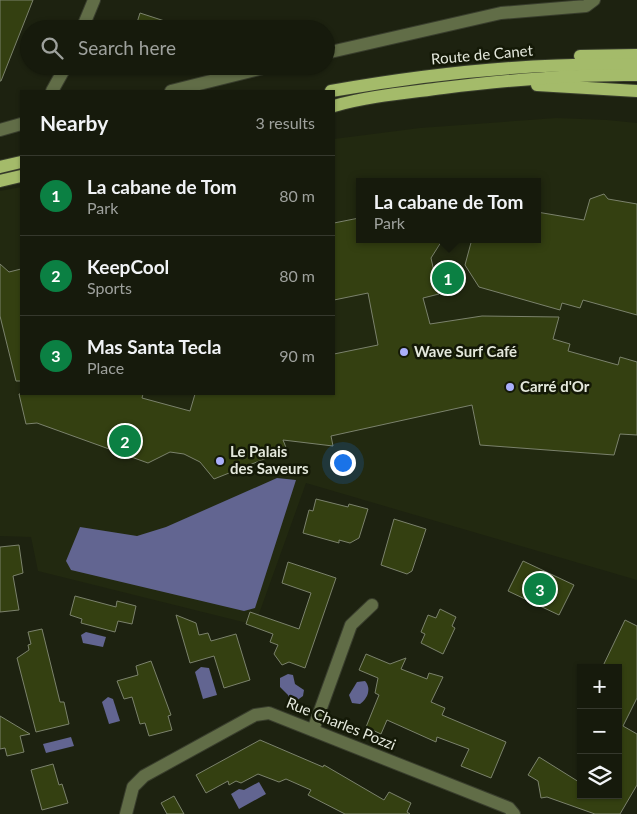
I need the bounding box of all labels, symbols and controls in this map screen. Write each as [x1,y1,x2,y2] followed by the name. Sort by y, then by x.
[20,20,335,75] search box
[38,34,66,62] icon: search
[78,36,176,59] text: Search here
[430,41,534,67] street label: Route de Canet
[40,110,108,135] text: Nearby
[255,113,315,132] text: 3 results
[87,175,237,198] text: La cabane de Tom
[356,178,541,243] popup
[51,186,61,205] text: 1
[279,186,315,205] text: 80 m
[374,190,523,213] text: La cabane de Tom
[87,198,118,217] text: Park
[374,213,405,232] text: Park
[87,255,169,278] text: KeepCool
[432,259,464,297] pin: 1
[51,266,61,285] text: 2
[279,266,315,285] text: 80 m
[87,278,132,297] text: Sports
[87,335,221,358] text: Mas Santa Tecla
[414,342,517,360] place label: Wave Surf Café
[51,346,61,365] text: 3
[279,346,315,365] text: 90 m
[398,346,410,358] marker: Wave Surf Café
[87,358,124,377] text: Place
[520,377,590,395] place label: Carré d'Or
[504,381,516,393] marker: Carré d'Or
[109,422,141,460] pin: 2
[230,442,309,477] place label: Le Palais des Saveurs
[330,450,356,476] your location
[214,455,226,467] marker: Le Palais des Saveurs
[524,570,556,608] pin: 3
[577,664,622,799] map controls
[577,664,622,709] button: +
[284,693,399,753] street label: Rue Charles Pozzi
[577,709,622,754] button: −
[577,754,622,799] button: layers

